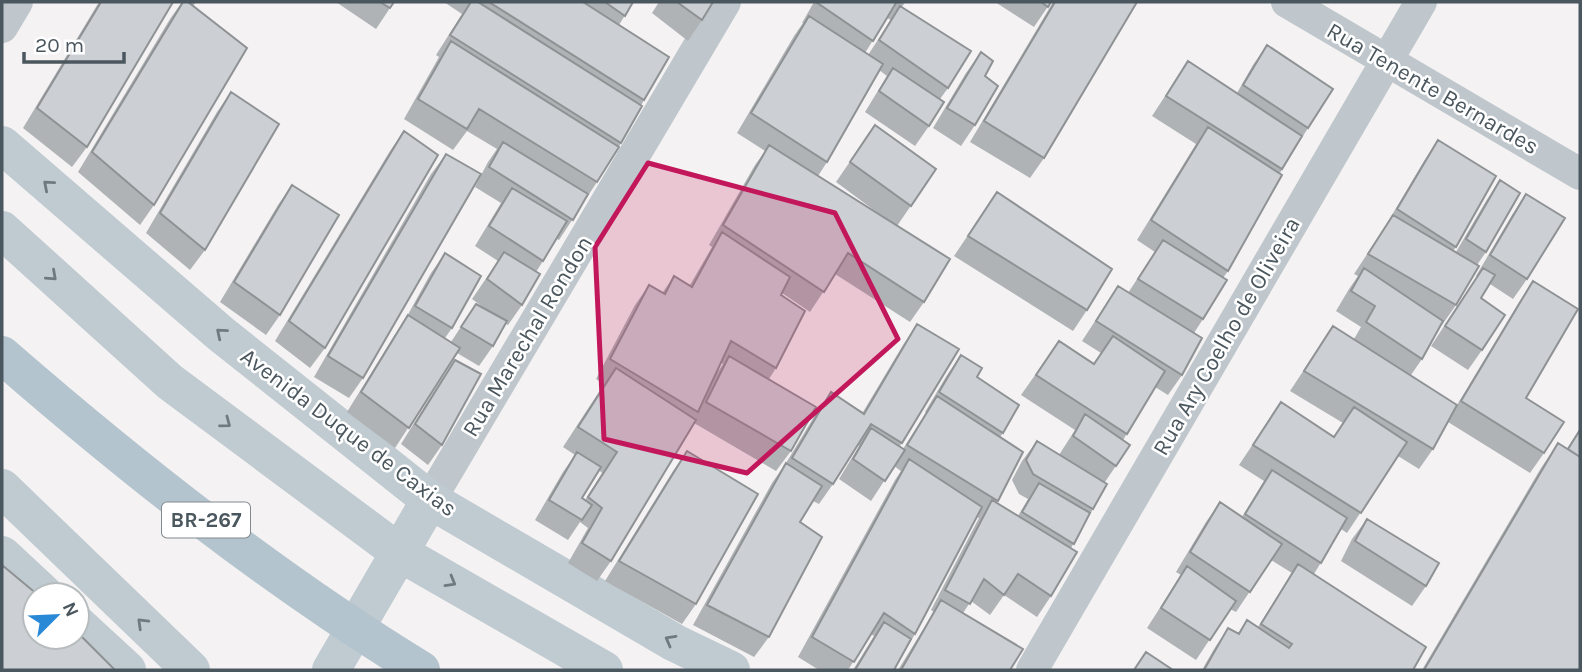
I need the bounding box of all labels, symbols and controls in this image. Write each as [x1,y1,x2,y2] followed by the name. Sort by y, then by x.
[1322,17,1543,160] street label: Rua Tenente Bernardes
[24,21,124,65] scale bar
[35,33,84,57] text: 20 m
[43,181,56,193] one-way arrow
[1147,212,1306,460] street label: Rua Ary Coelho de Oliveira
[457,231,598,442] street label: Rua Marechal Rondon
[44,268,57,280] one-way arrow
[216,329,229,341] one-way arrow
[235,342,462,522] street label: Avenida Duque de Caxias
[218,415,231,427] one-way arrow
[162,503,250,538] road number: BR-267
[444,574,457,587] one-way arrow
[21,581,91,651] north arrow
[58,599,83,620] text: N
[137,619,150,631] one-way arrow
[665,635,677,648] one-way arrow

